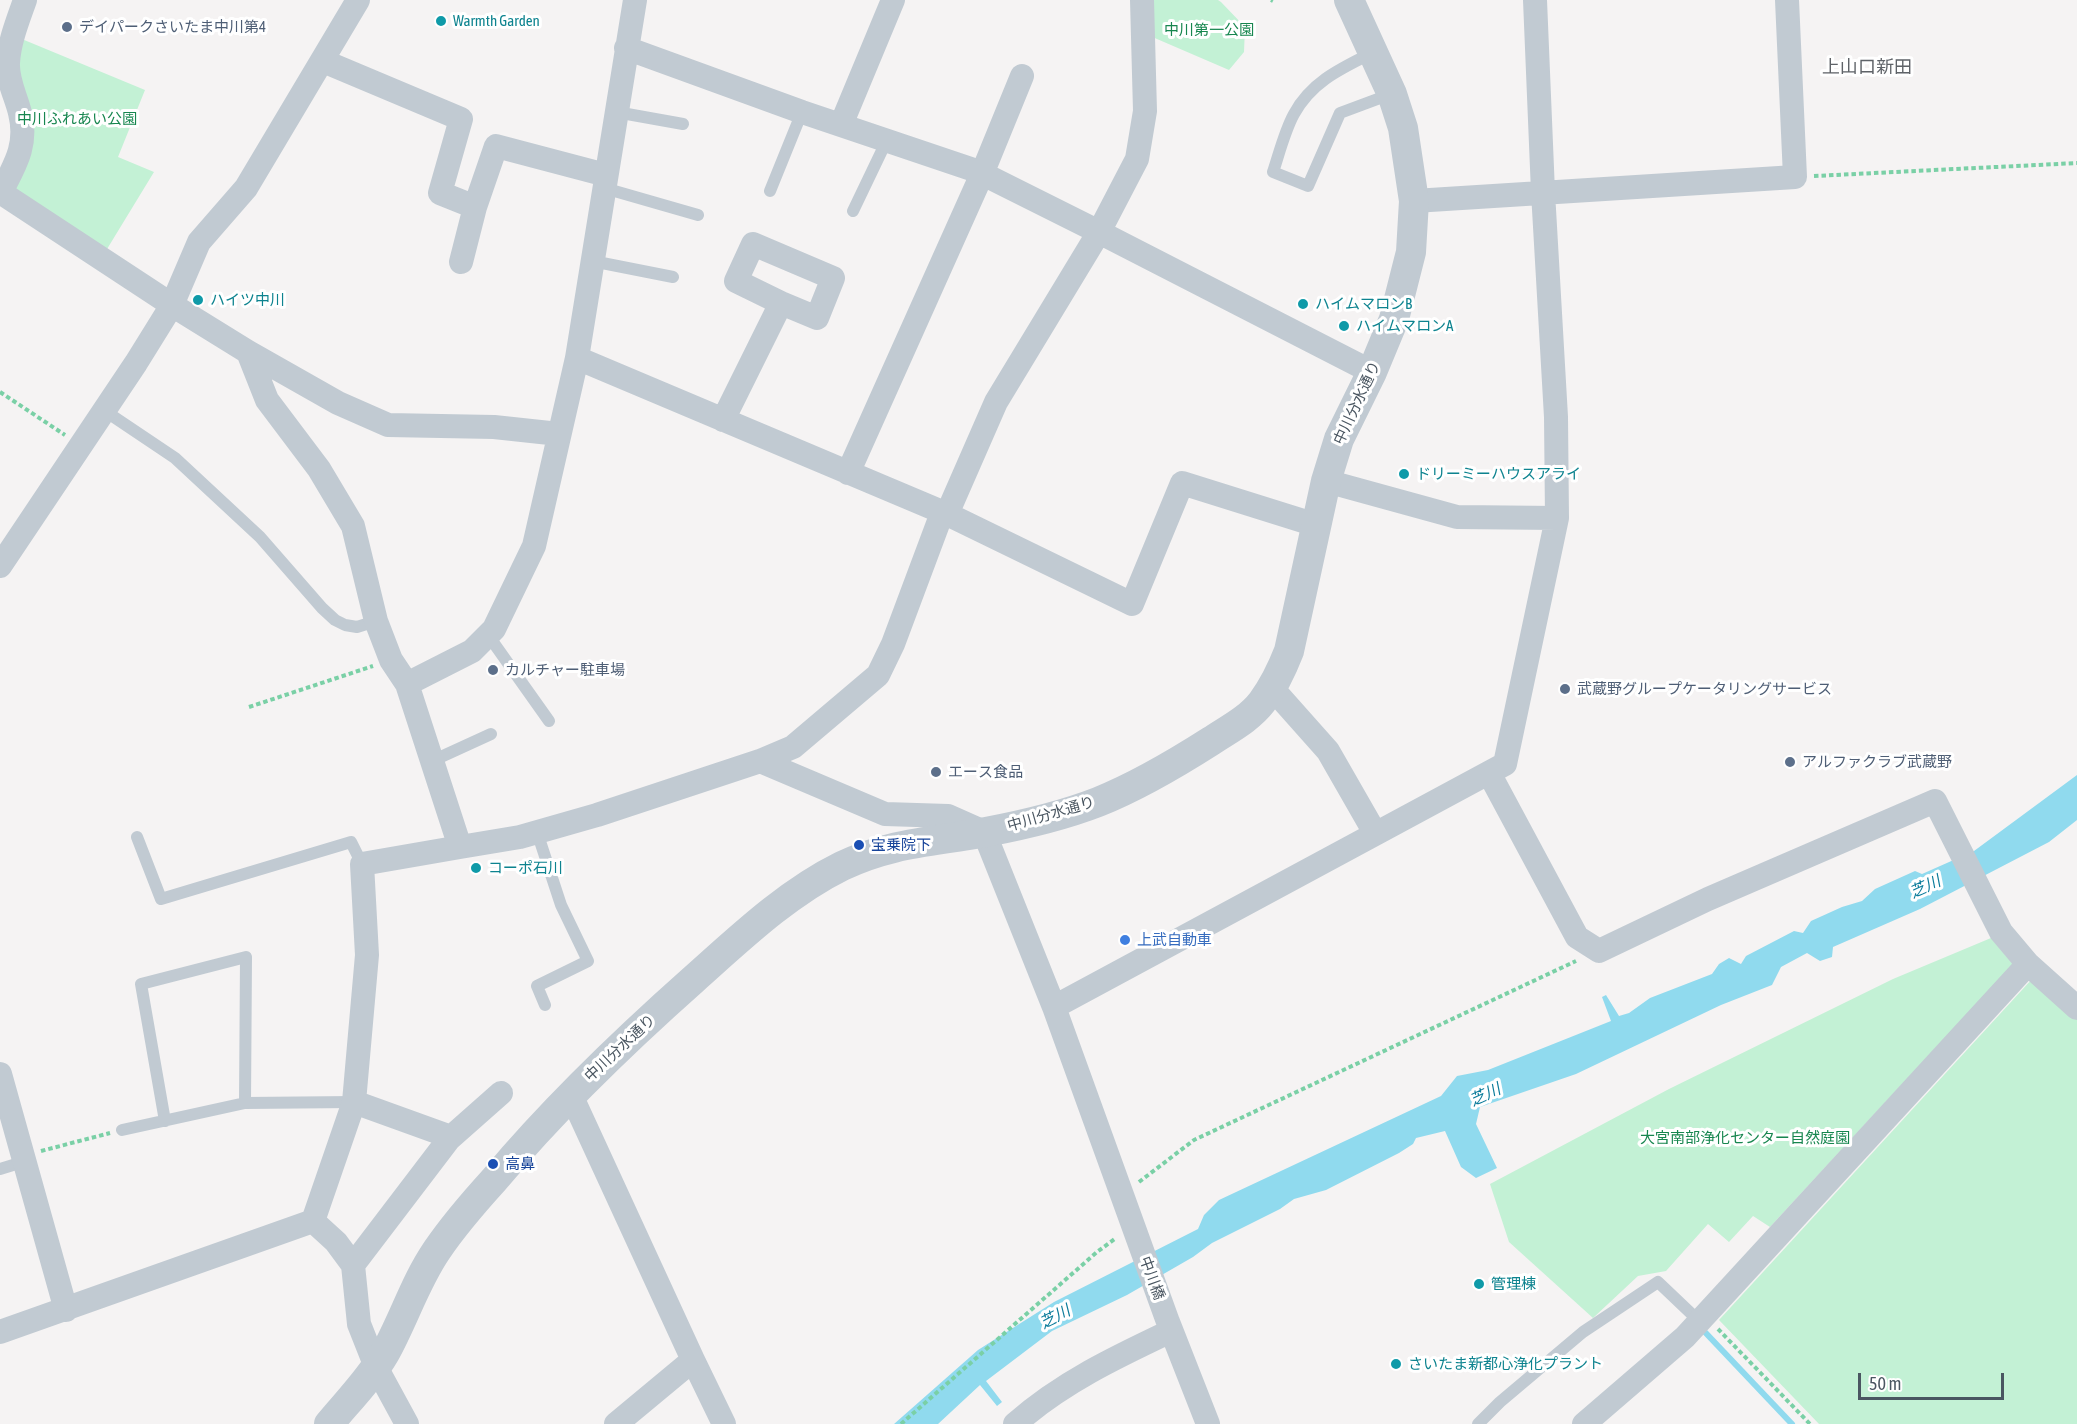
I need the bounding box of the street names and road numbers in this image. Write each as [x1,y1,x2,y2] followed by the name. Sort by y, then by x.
[1330,358,1384,448] street label: 中川分水通り
[1005,793,1097,835] street label: 中川分水通り
[581,1011,659,1085] street label: 中川分水通り
[1136,1254,1168,1302] street label: 中川橋

